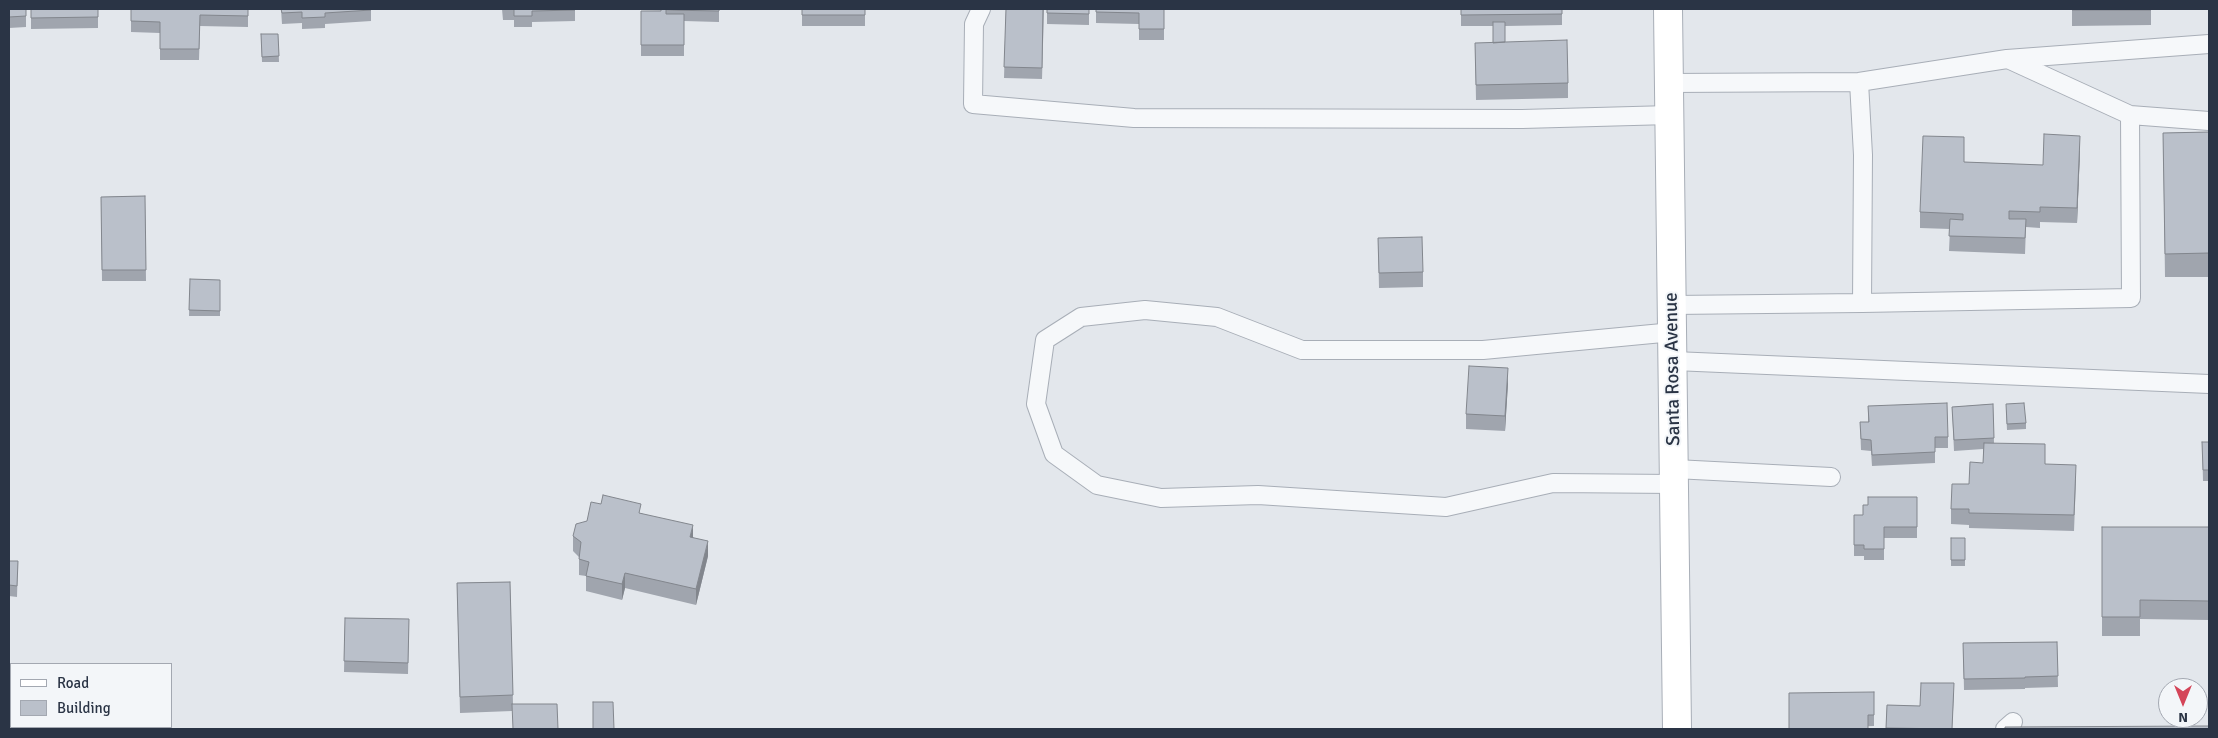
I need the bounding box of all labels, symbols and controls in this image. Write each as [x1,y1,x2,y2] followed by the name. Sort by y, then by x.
[1660,292,1686,446] street label: Santa Rosa Avenue
[10,663,172,728] legend
[57,674,89,692] text: Road
[2158,678,2208,728] north arrow
[57,699,111,717] text: Building
[2178,709,2188,726] text: N

